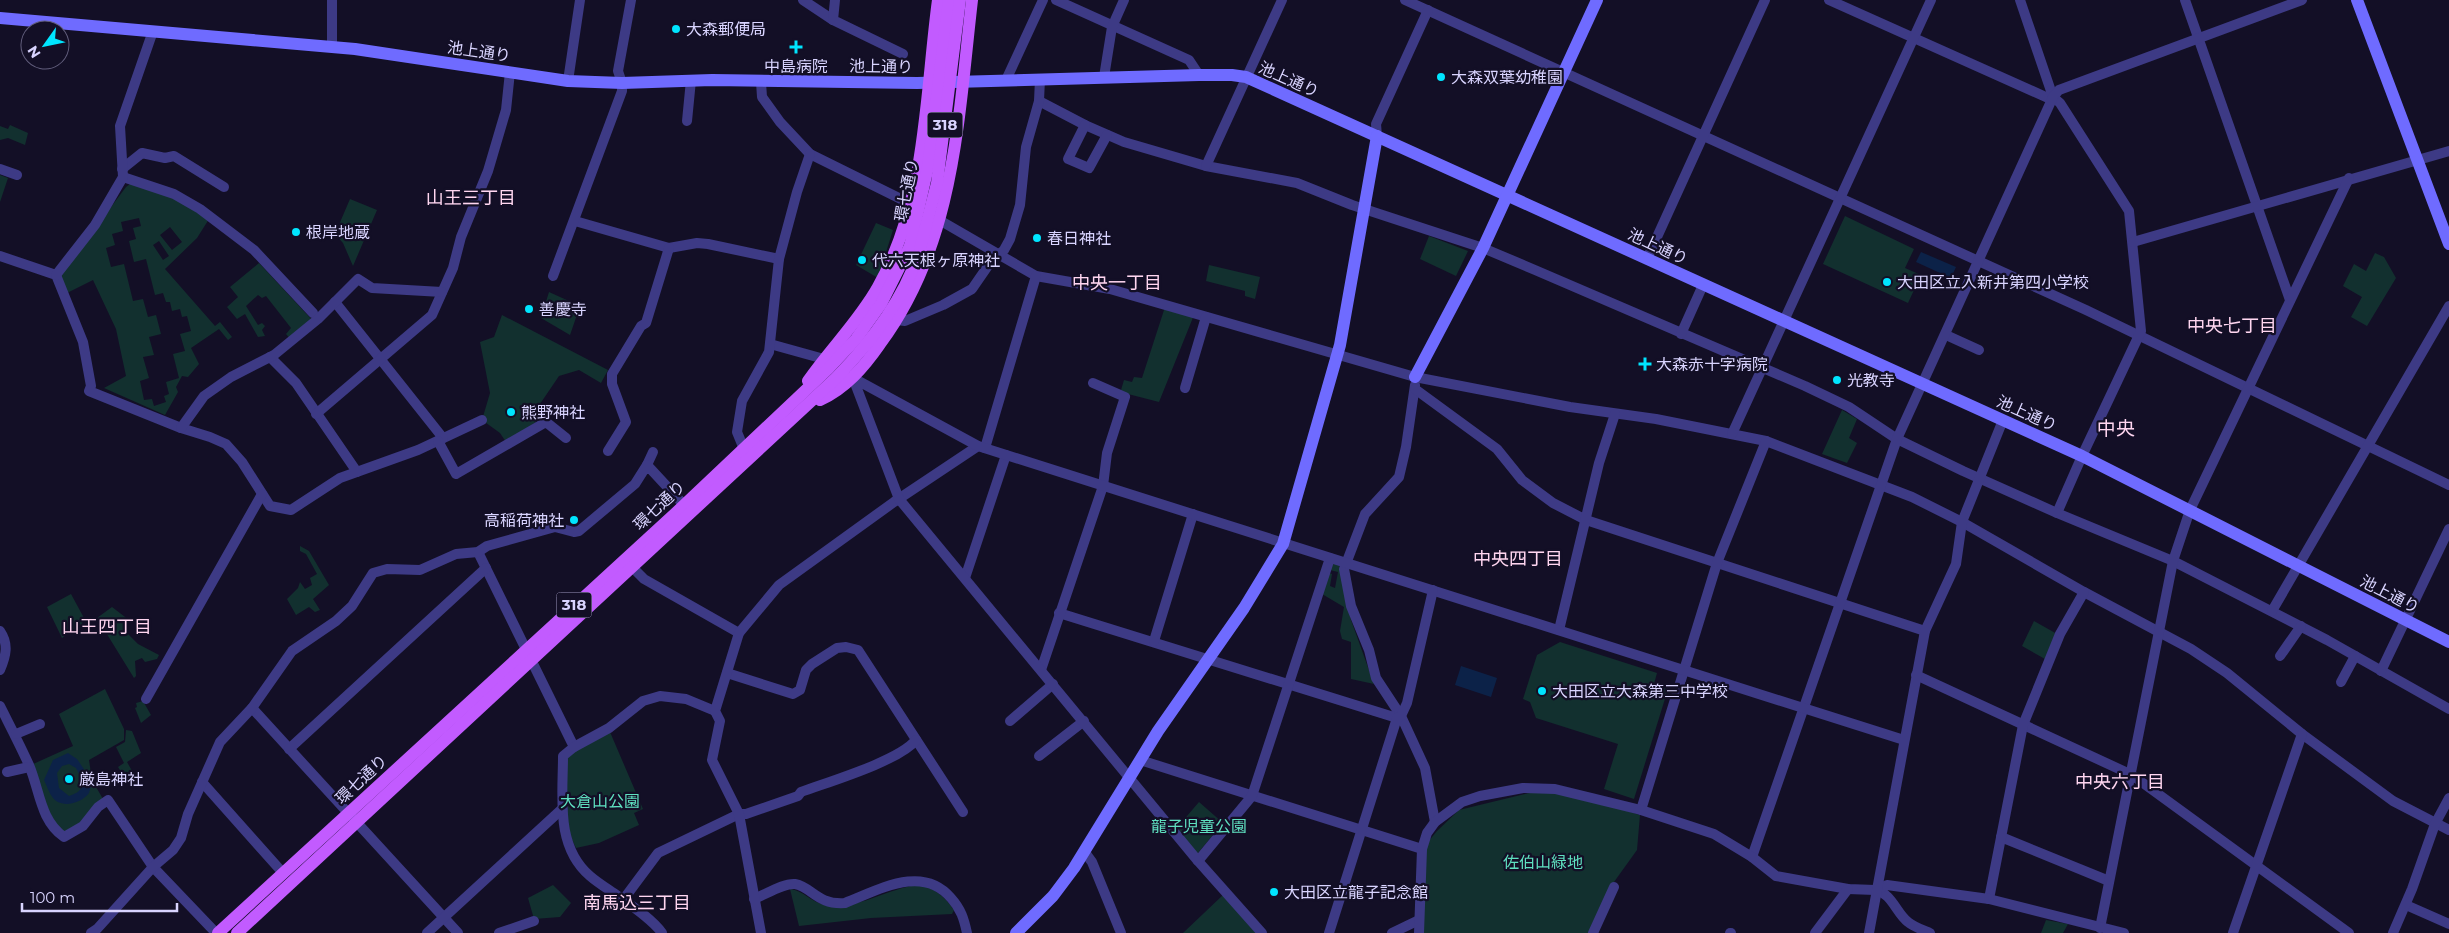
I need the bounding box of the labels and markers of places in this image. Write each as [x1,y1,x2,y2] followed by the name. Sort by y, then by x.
[686,20,766,39] place label: 大森郵便局
[670,23,682,35] marker: 大森郵便局
[789,40,803,54] marker: 中島病院
[764,57,828,76] place label: 中島病院
[1451,68,1563,87] place label: 大森双葉幼稚園
[1435,71,1447,83] marker: 大森双葉幼稚園
[306,223,370,242] place label: 根岸地蔵
[290,226,302,238] marker: 根岸地蔵
[1047,229,1111,248] place label: 春日神社
[1031,232,1043,244] marker: 春日神社
[872,251,1000,270] place label: 代六天根ヶ原神社
[856,254,868,266] marker: 代六天根ヶ原神社
[1897,273,2089,292] place label: 大田区立入新井第四小学校
[1881,276,1893,288] marker: 大田区立入新井第四小学校
[539,300,587,319] place label: 善慶寺
[523,303,535,315] marker: 善慶寺
[1656,355,1768,374] place label: 大森赤十字病院
[1638,357,1652,371] marker: 大森赤十字病院
[1847,371,1895,390] place label: 光教寺
[1831,374,1843,386] marker: 光教寺
[521,403,585,422] place label: 熊野神社
[505,406,517,418] marker: 熊野神社
[484,511,564,530] place label: 高稲荷神社
[568,514,580,526] marker: 高稲荷神社
[1552,682,1728,701] place label: 大田区立大森第三中学校
[1536,685,1548,697] marker: 大田区立大森第三中学校
[79,770,143,789] place label: 厳島神社
[63,773,75,785] marker: 厳島神社
[1284,883,1428,902] place label: 大田区立龍子記念館
[1268,886,1280,898] marker: 大田区立龍子記念館

